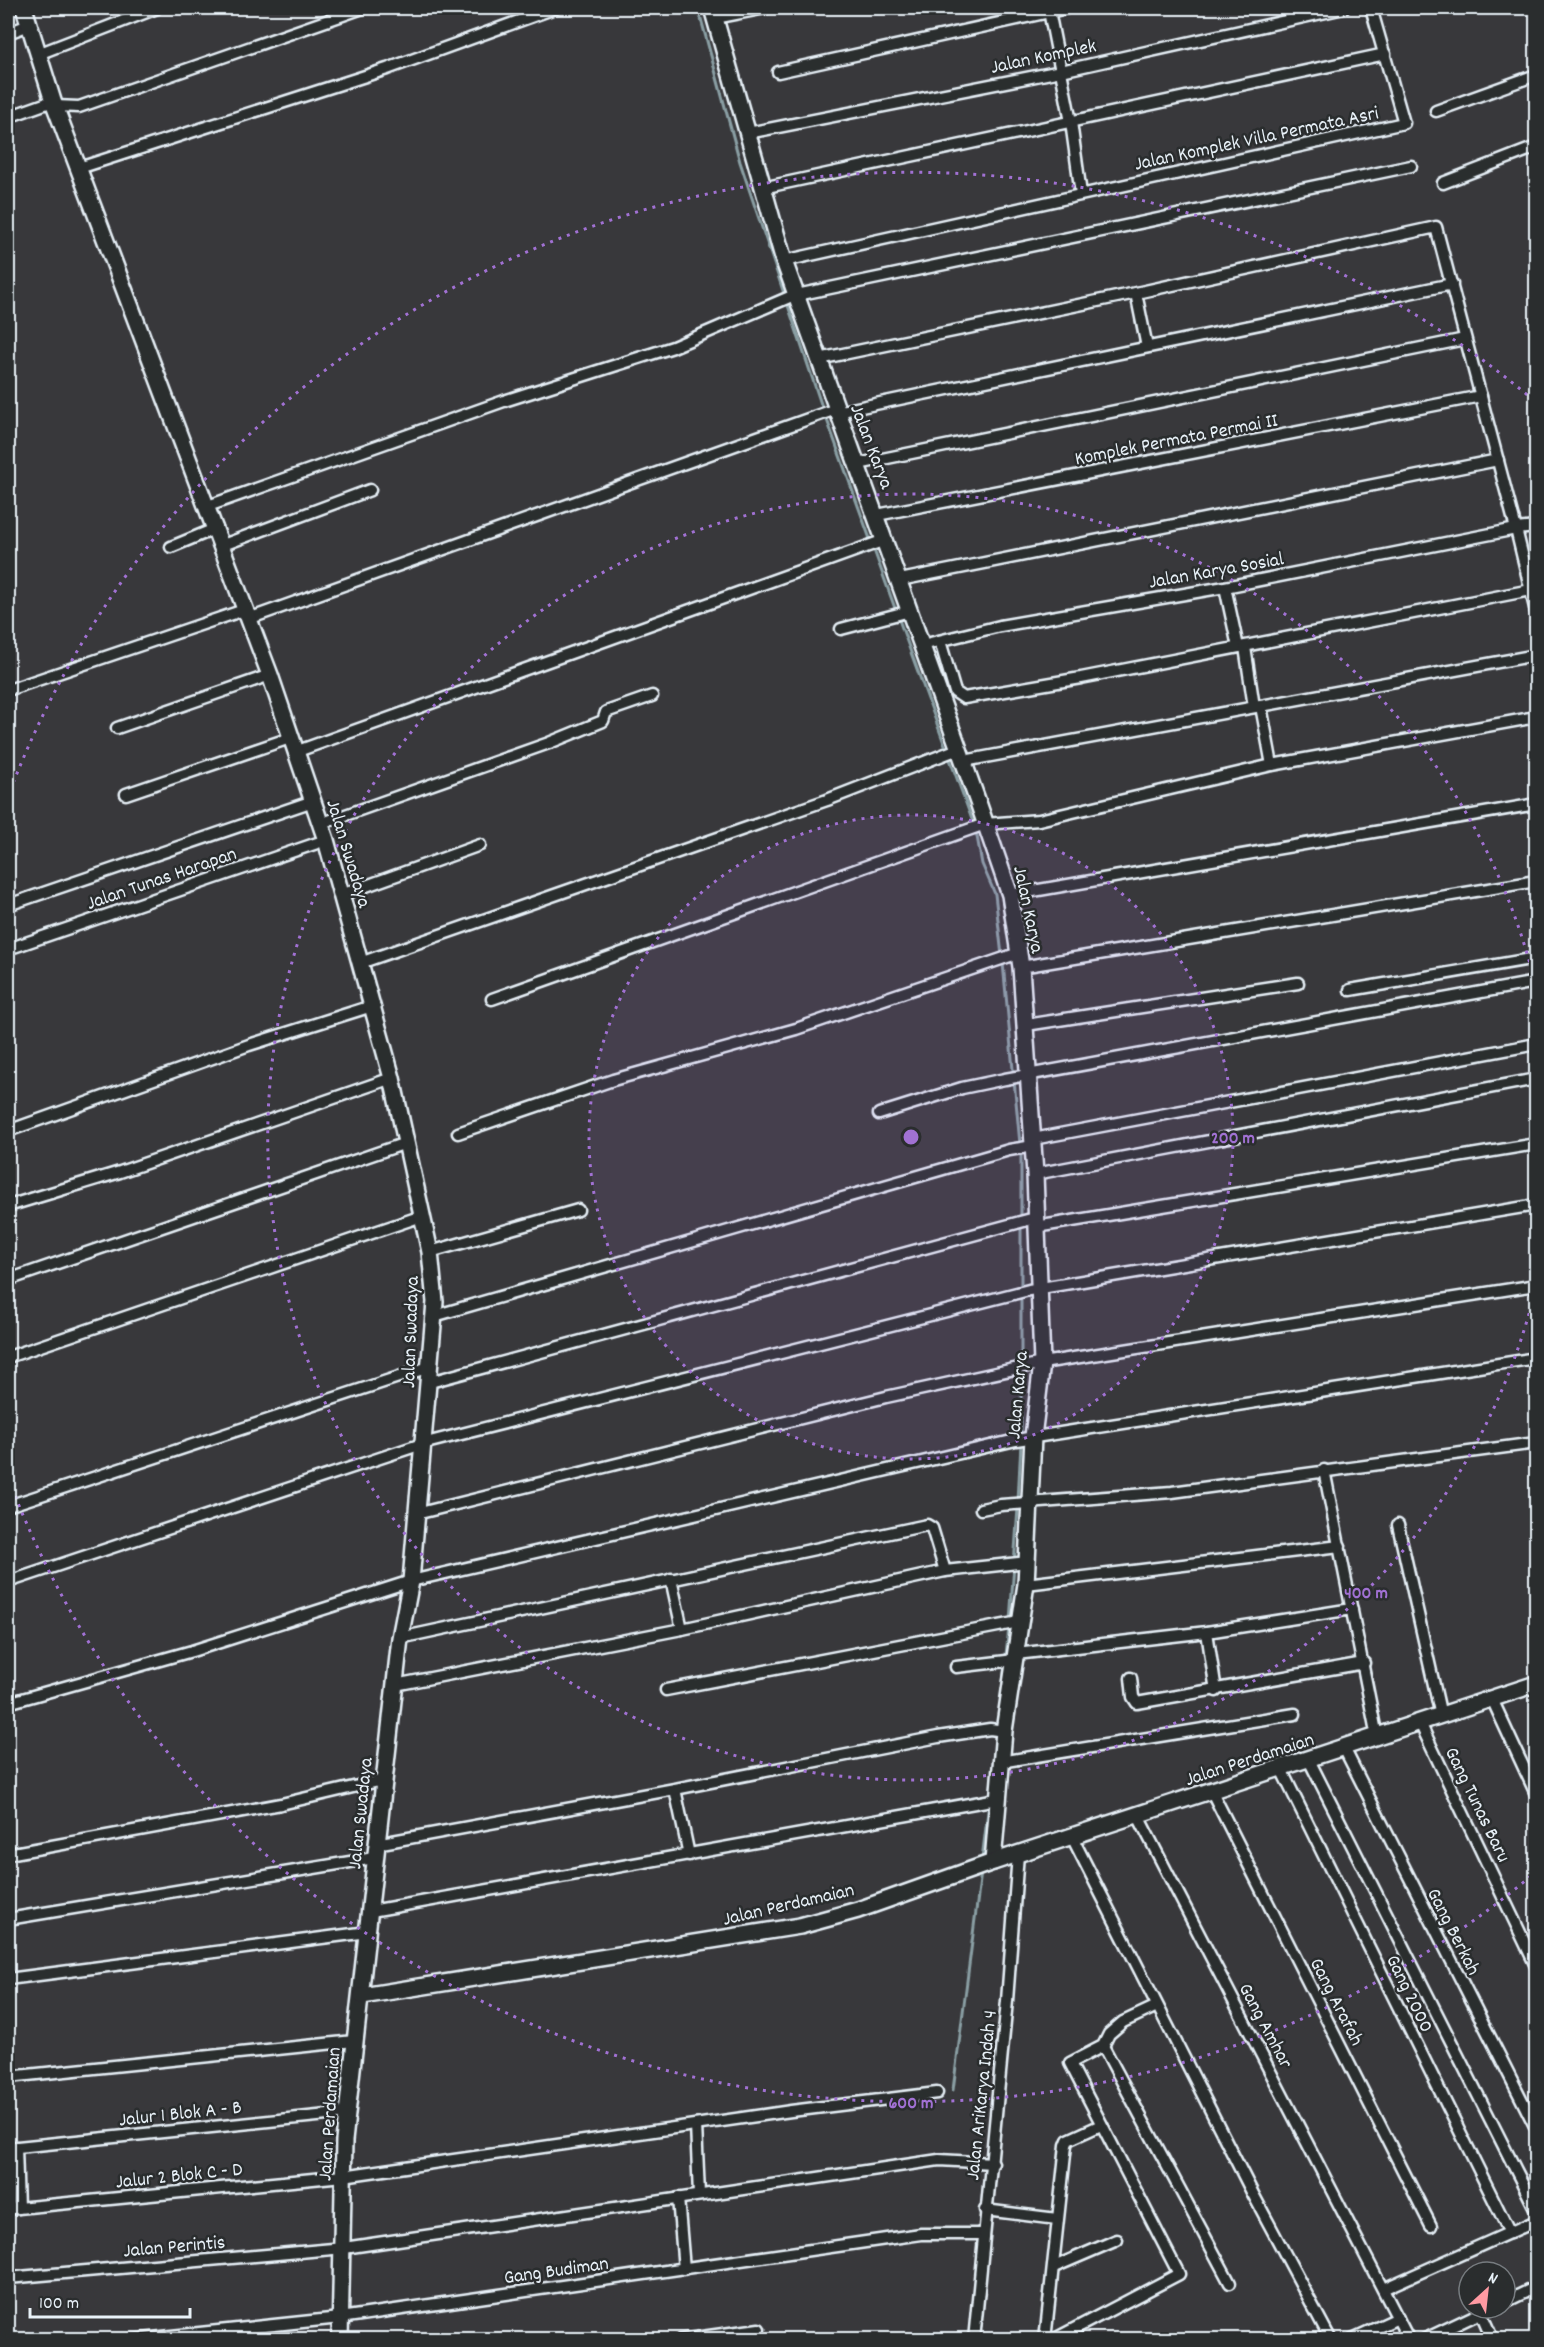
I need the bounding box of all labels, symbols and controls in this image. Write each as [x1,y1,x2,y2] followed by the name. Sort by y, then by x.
[988,33,1099,83] street label: Jalan Komplek
[1132,100,1382,180] street label: Jalan Komplek Villa Permata Asri
[841,401,899,494] street label: Jalan Karya
[1073,408,1280,474] street label: Komplek Permata Permai II
[1147,546,1286,598] street label: Jalan Karya Sosial
[317,796,377,912] street label: Jalan Swadaya
[83,841,241,919] street label: Jalan Tunas Harapan
[1004,864,1050,956] street label: Jalan Karya
[901,1127,921,1147] centre of rings
[1211,1127,1255,1152] text: 200 m
[396,1275,428,1389] street label: Jalan Swadaya
[1001,1350,1037,1440] street label: Jalan Karya
[1344,1582,1388,1607] text: 400 m
[1182,1727,1318,1795] street label: Jalan Perdamaian
[1436,1743,1516,1868] street label: Gang Tunas Baru
[342,1756,382,1870] street label: Jalan Swadaya
[720,1877,857,1935] street label: Jalan Perdamaian
[1418,1884,1486,1981] street label: Gang Berkah
[1377,1951,1439,2038] street label: Gang 2000
[1301,1954,1369,2051] street label: Gang Arafah
[1230,1979,1299,2074] street label: Gang Amhar
[960,2009,1006,2182] street label: Jalan AriKarya Indah 4
[312,2046,350,2182] street label: Jalan Perdamaian
[889,2092,933,2117] text: 600 m
[118,2095,243,2135] street label: Jalur 1 Blok A - B
[114,2156,244,2198] street label: Jalur 2 Blok C - D
[122,2230,226,2266] street label: Jalan Perintis
[502,2251,611,2293] street label: Gang Budiman
[1457,2260,1517,2320] north arrow
[1484,2267,1502,2291] text: N
[30,2281,190,2319] scale bar
[39,2292,79,2317] text: 100 m

